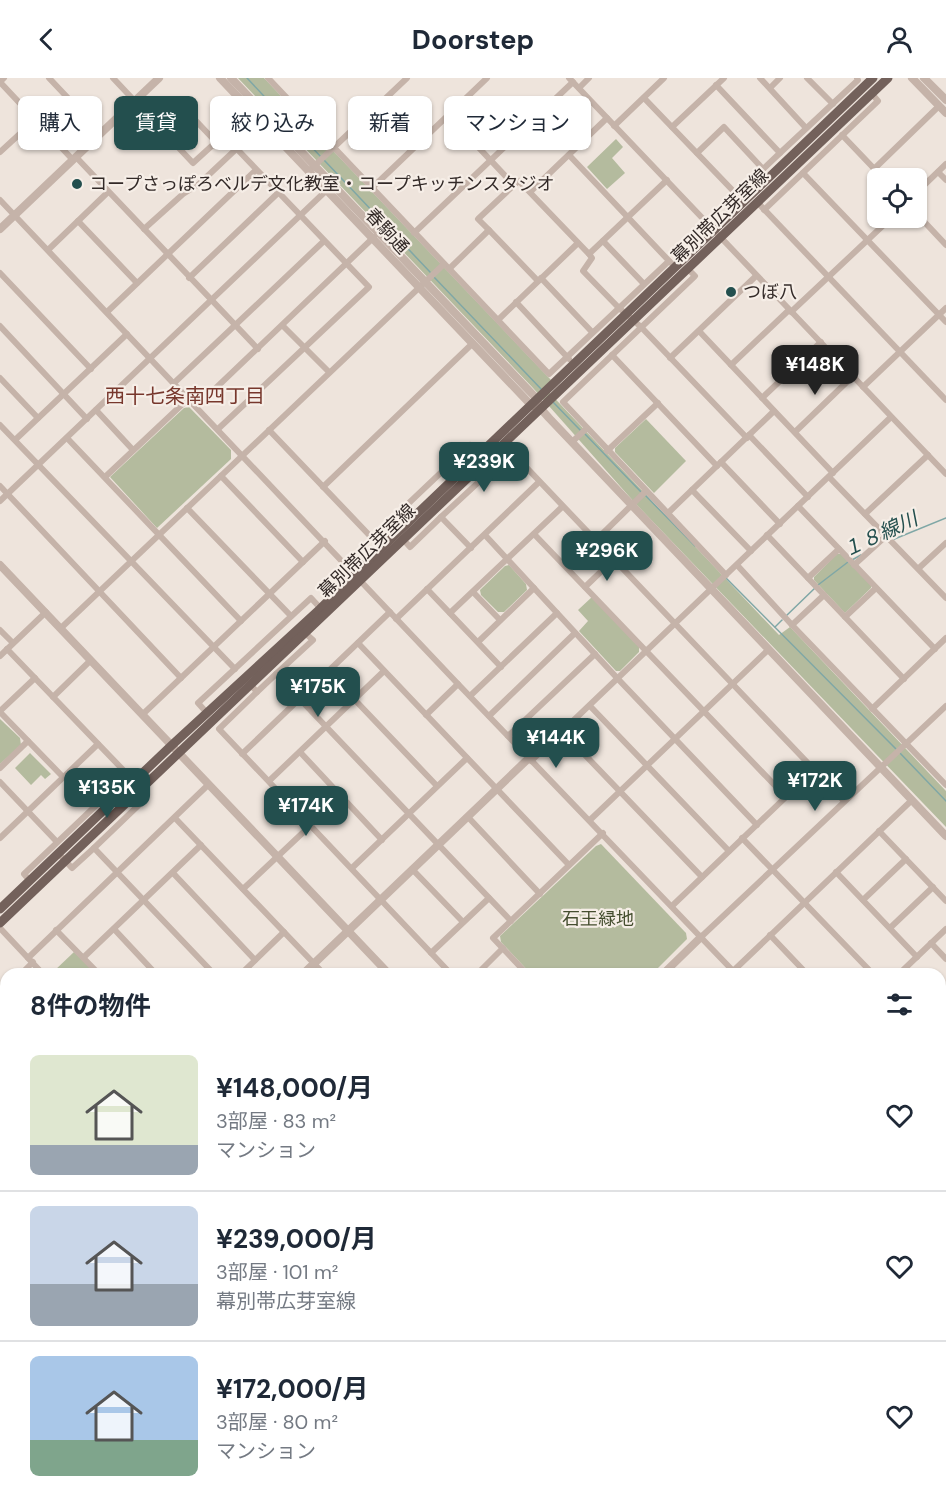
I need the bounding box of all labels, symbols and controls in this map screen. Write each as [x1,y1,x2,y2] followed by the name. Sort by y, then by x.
[412,22,534,57] text: Doorstep
[30,23,63,56] icon: back
[883,23,916,56] icon: person
[18,96,102,150] chip: 購入
[114,96,198,150] chip: 賃貸
[210,96,336,150] chip: 絞り込み
[348,96,432,150] chip: 新着
[444,96,591,150] chip: マンション
[666,164,774,268] street label: 幕別帯広芽室線
[867,168,927,228] map controls
[867,168,927,228] button: locate
[89,172,554,196] place label: コープさっぽろベルデ文化教室・コープキッチンスタジオ
[70,177,84,191] marker: コープさっぽろベルデ文化教室・コープキッチンスタジオ
[360,203,414,259] street label: 春駒通
[743,280,797,304] place label: つぼ八
[724,285,738,299] marker: つぼ八
[773,345,857,396] pin: ¥148K
[786,351,845,377] text: ¥148K
[105,383,265,409] district label: 西十七条南四丁目
[442,442,526,493] pin: ¥239K
[453,448,515,474] text: ¥239K
[313,499,421,603] street label: 幕別帯広芽室線
[838,504,924,563] water label: １８線川
[565,531,649,582] pin: ¥296K
[576,537,638,563] text: ¥296K
[276,667,360,718] pin: ¥175K
[290,673,346,699] text: ¥175K
[514,718,598,769] pin: ¥144K
[526,724,586,750] text: ¥144K
[773,761,857,812] pin: ¥172K
[787,767,843,793] text: ¥172K
[65,768,149,819] pin: ¥135K
[78,774,136,800] text: ¥135K
[264,786,348,837] pin: ¥174K
[278,792,334,818] text: ¥174K
[562,907,634,931] park label: 石王緑地
[883,988,916,1021] icon: filters
[30,989,150,1023] text: 8件の物件
[216,1071,373,1105] text: ¥148,000/月
[78,1079,150,1151] icon: home
[883,1099,916,1132] icon: heart
[216,1108,336,1134] text: 3部屋 · 83 m²
[216,1137,316,1163] text: マンション
[216,1222,377,1256] text: ¥239,000/月
[78,1230,150,1302] icon: home
[883,1250,916,1283] icon: heart
[216,1259,338,1285] text: 3部屋 · 101 m²
[216,1288,356,1314] text: 幕別帯広芽室線
[216,1372,368,1406] text: ¥172,000/月
[78,1380,150,1452] icon: home
[883,1400,916,1433] icon: heart
[216,1409,338,1435] text: 3部屋 · 80 m²
[216,1438,316,1464] text: マンション

